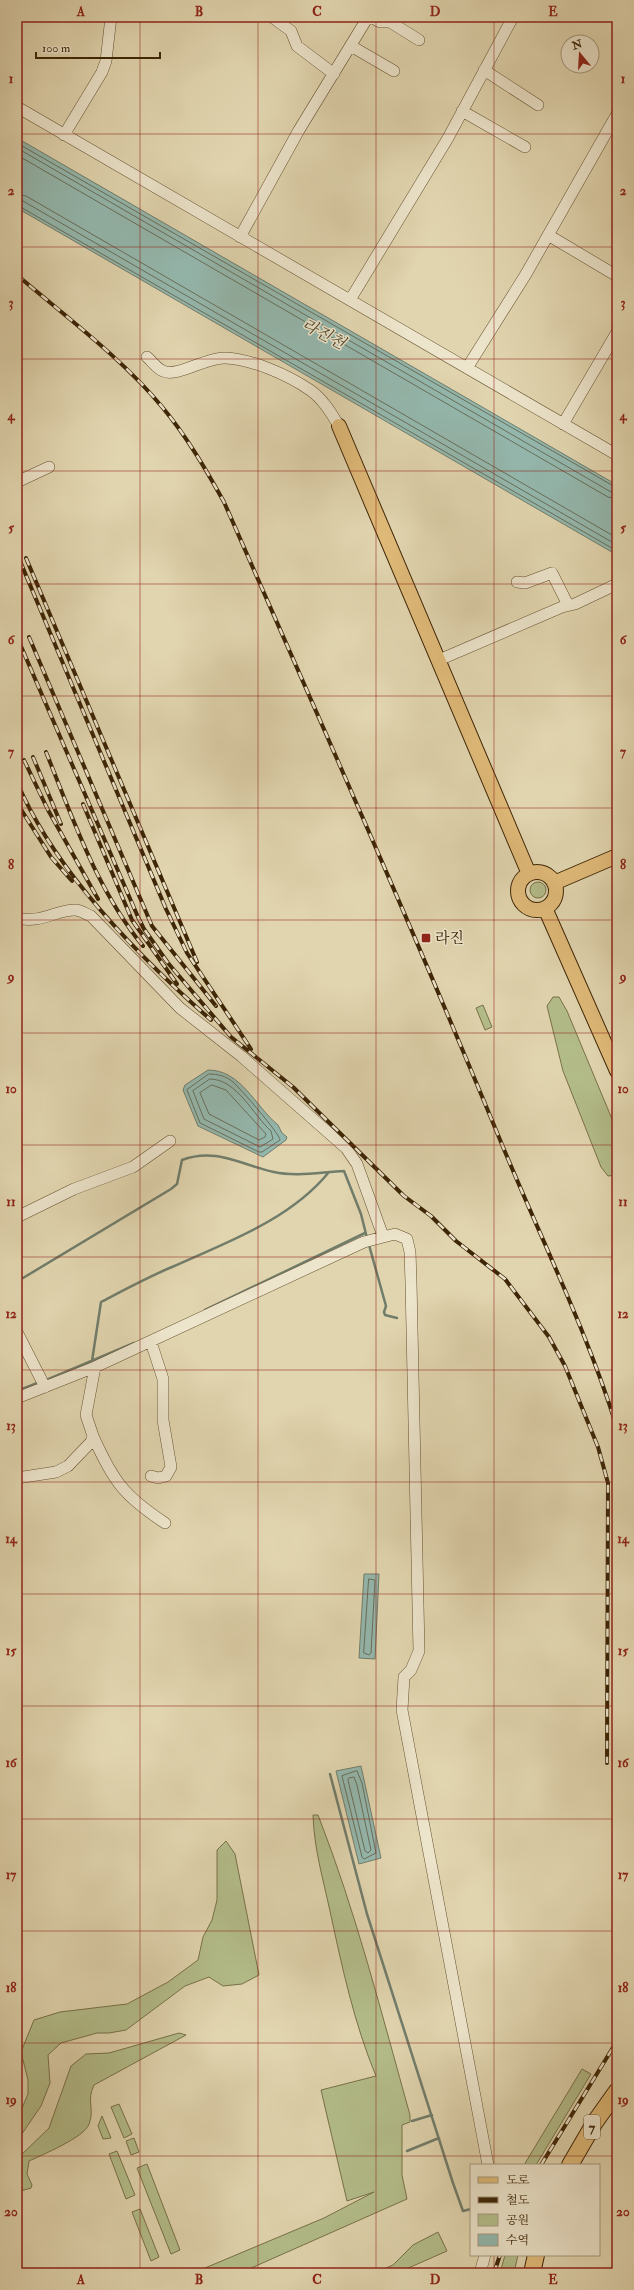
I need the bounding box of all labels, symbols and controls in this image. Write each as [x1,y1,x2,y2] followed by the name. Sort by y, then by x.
[76,4,86,20] text: A
[195,4,203,20] text: B
[312,4,322,20] text: C
[430,4,441,20] text: D
[548,4,558,20] text: E
[36,34,160,60] scale bar
[560,34,600,74] north arrow
[569,37,585,53] text: N
[42,41,71,56] text: 100 m
[9,71,14,87] text: 1
[621,71,626,87] text: 1
[8,183,15,199] text: 2
[620,183,627,199] text: 2
[9,295,14,311] text: 3
[621,295,626,311] text: 3
[298,314,350,354] water label: 라진천
[6,408,15,424] text: 4
[618,408,627,424] text: 4
[8,520,14,536] text: 5
[620,520,626,536] text: 5
[8,632,16,648] text: 6
[620,632,628,648] text: 6
[8,744,15,760] text: 7
[620,744,627,760] text: 7
[8,857,14,873] text: 8
[620,857,626,873] text: 8
[435,929,464,948] place label: 라진
[420,932,432,944] marker: 라진
[6,969,15,985] text: 9
[618,969,627,985] text: 9
[5,1081,17,1097] text: 10
[617,1081,629,1097] text: 10
[6,1194,16,1210] text: 11
[618,1194,628,1210] text: 11
[5,1306,17,1322] text: 12
[617,1306,629,1322] text: 12
[6,1418,16,1434] text: 13
[618,1418,628,1434] text: 13
[5,1531,18,1547] text: 14
[617,1531,630,1547] text: 14
[6,1643,16,1659] text: 15
[618,1643,628,1659] text: 15
[5,1755,18,1771] text: 16
[617,1755,630,1771] text: 16
[6,1867,17,1883] text: 17
[618,1867,629,1883] text: 17
[6,1980,16,1996] text: 18
[618,1980,628,1996] text: 18
[5,2092,17,2108] text: 19
[617,2092,629,2108] text: 19
[584,2115,600,2139] road number: 7
[470,2164,600,2256] legend
[506,2173,530,2188] text: 도로
[506,2193,530,2208] text: 철도
[4,2204,18,2220] text: 20
[616,2204,630,2220] text: 20
[506,2213,529,2228] text: 공원
[506,2233,529,2248] text: 수역
[76,2272,86,2288] text: A
[195,2272,203,2288] text: B
[312,2272,322,2288] text: C
[430,2272,441,2288] text: D
[548,2272,558,2288] text: E

